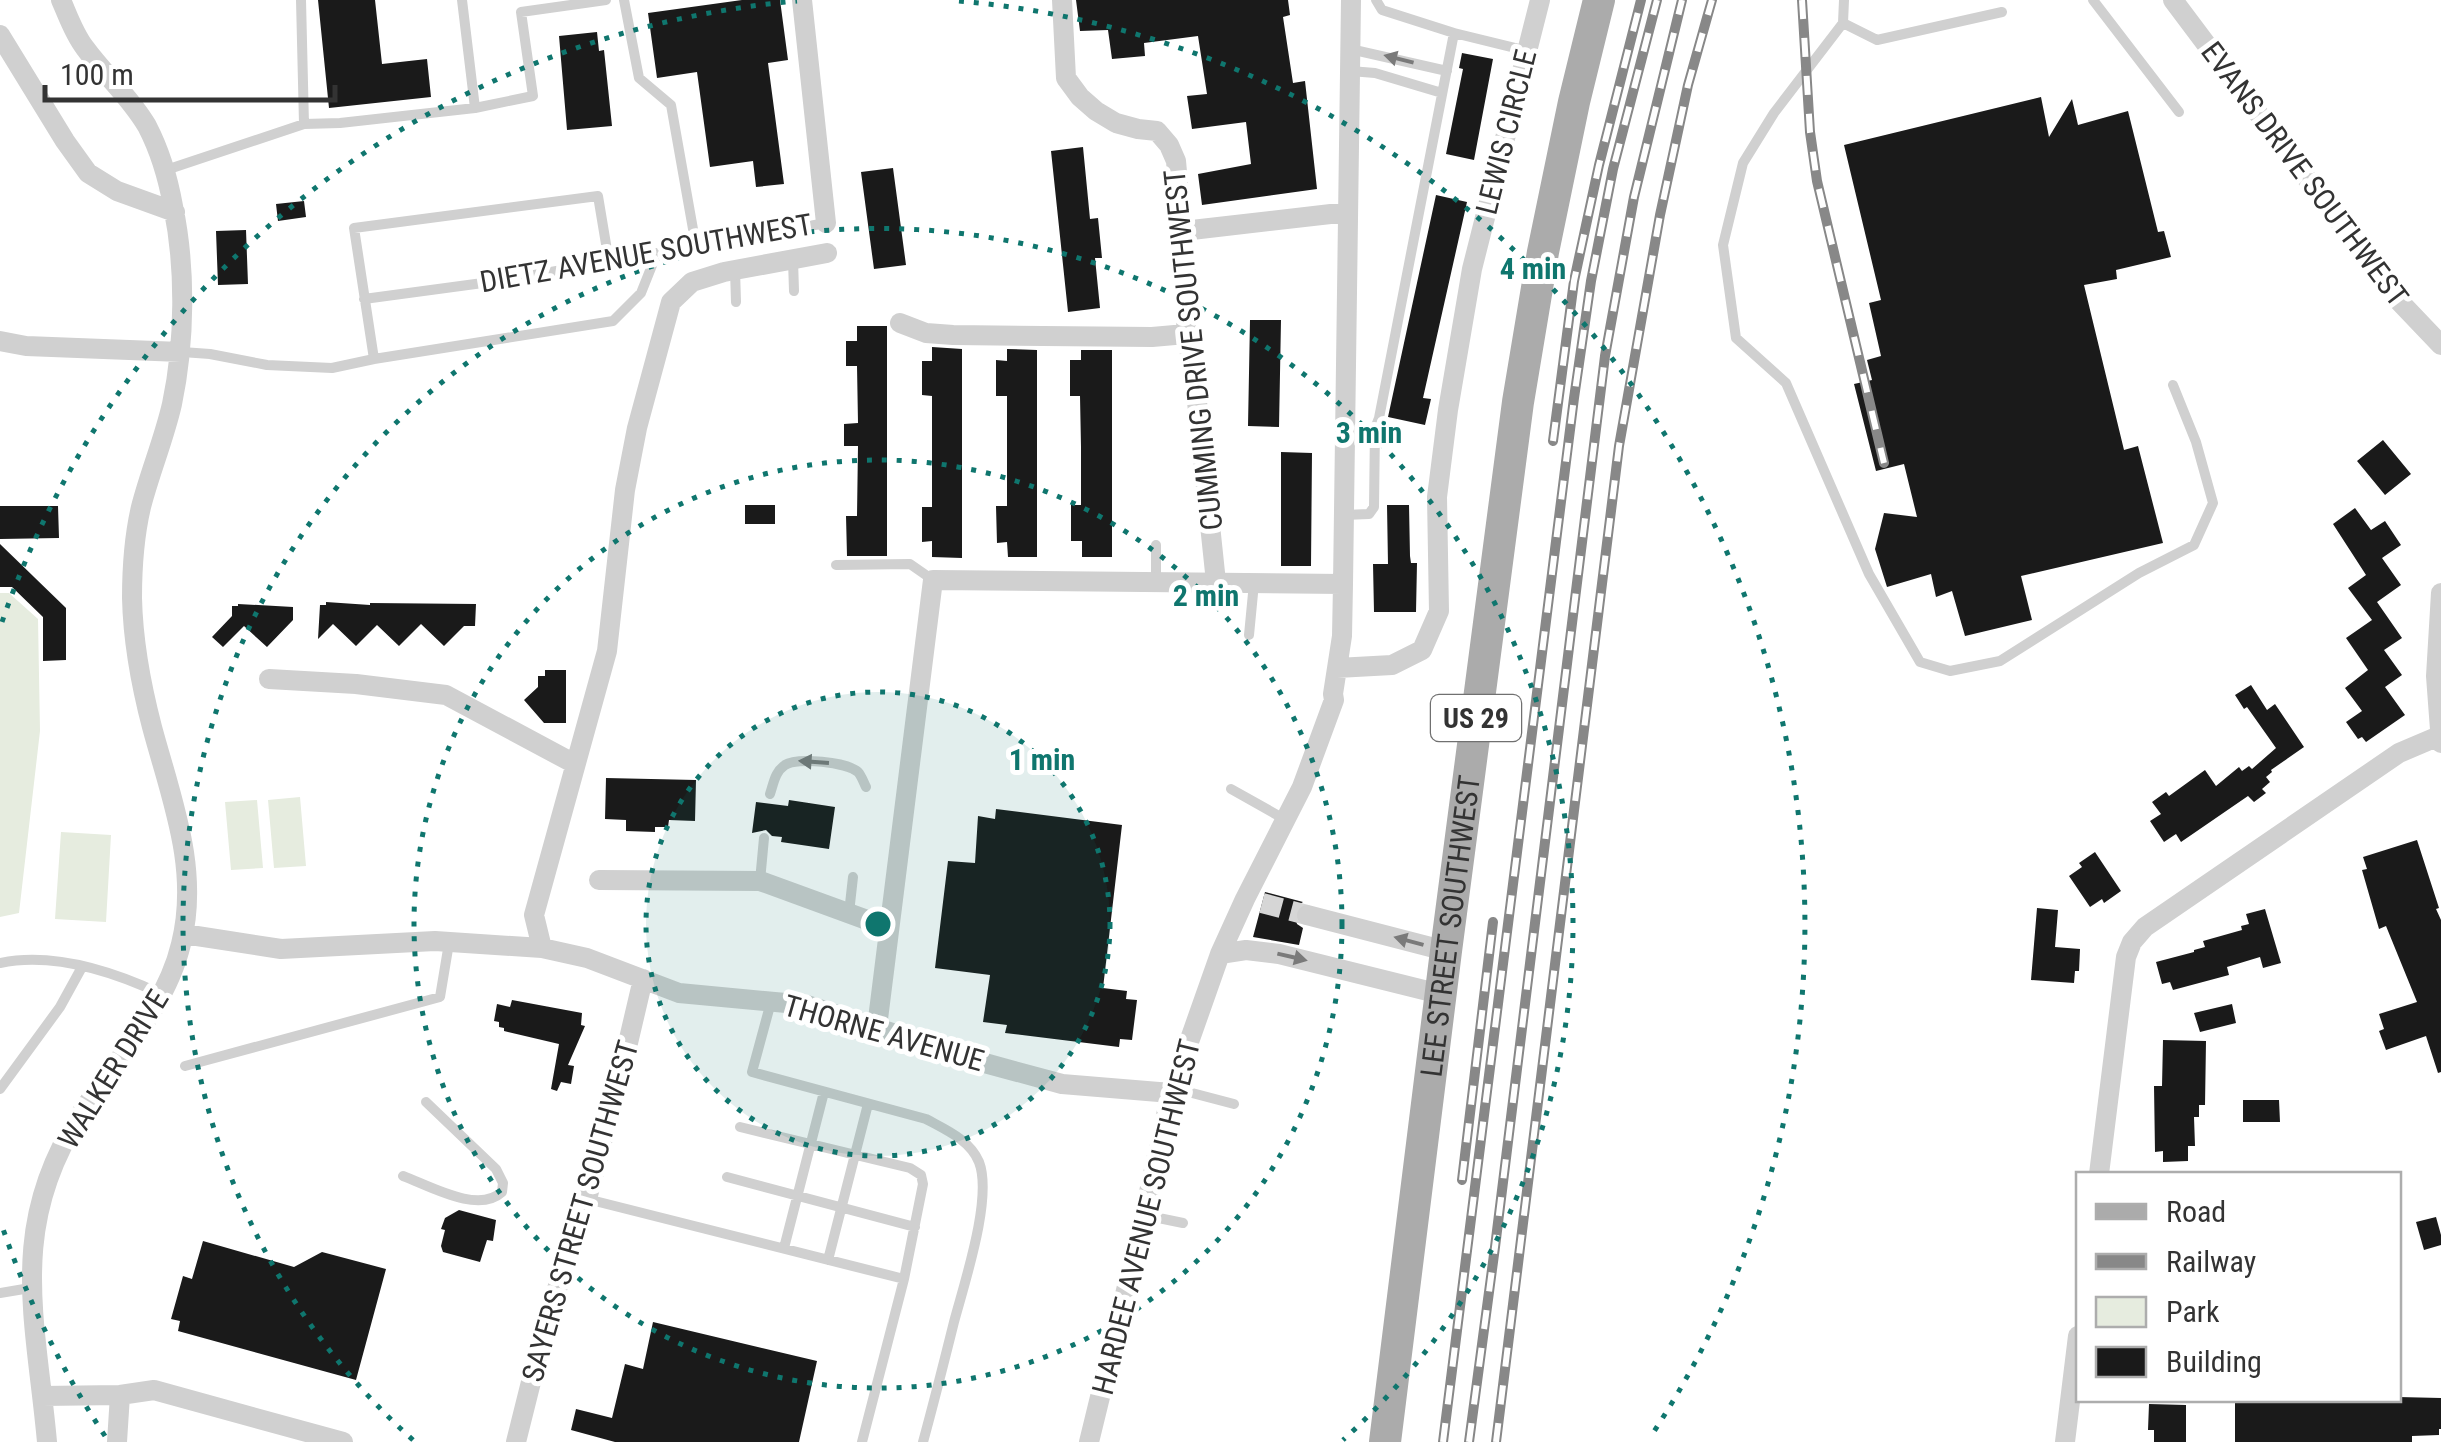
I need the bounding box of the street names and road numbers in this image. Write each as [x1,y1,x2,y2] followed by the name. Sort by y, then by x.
[2194,35,2416,313] street label: EVANS DRIVE SOUTHWEST
[1469,46,1543,218] street label: LEWIS CIRCLE
[1157,168,1229,532] street label: CUMMING DRIVE SOUTHWEST
[477,207,815,299] street label: DIETZ AVENUE SOUTHWEST
[1431,695,1521,741] road number: US 29
[1413,773,1486,1079] street label: LEE STREET SOUTHWEST
[50,983,176,1155] street label: WALKER DRIVE
[780,988,988,1078] street label: THORNE AVENUE
[514,1036,646,1386] street label: SAYERS STREET SOUTHWEST
[1085,1036,1207,1398] street label: HARDEE AVENUE SOUTHWEST

